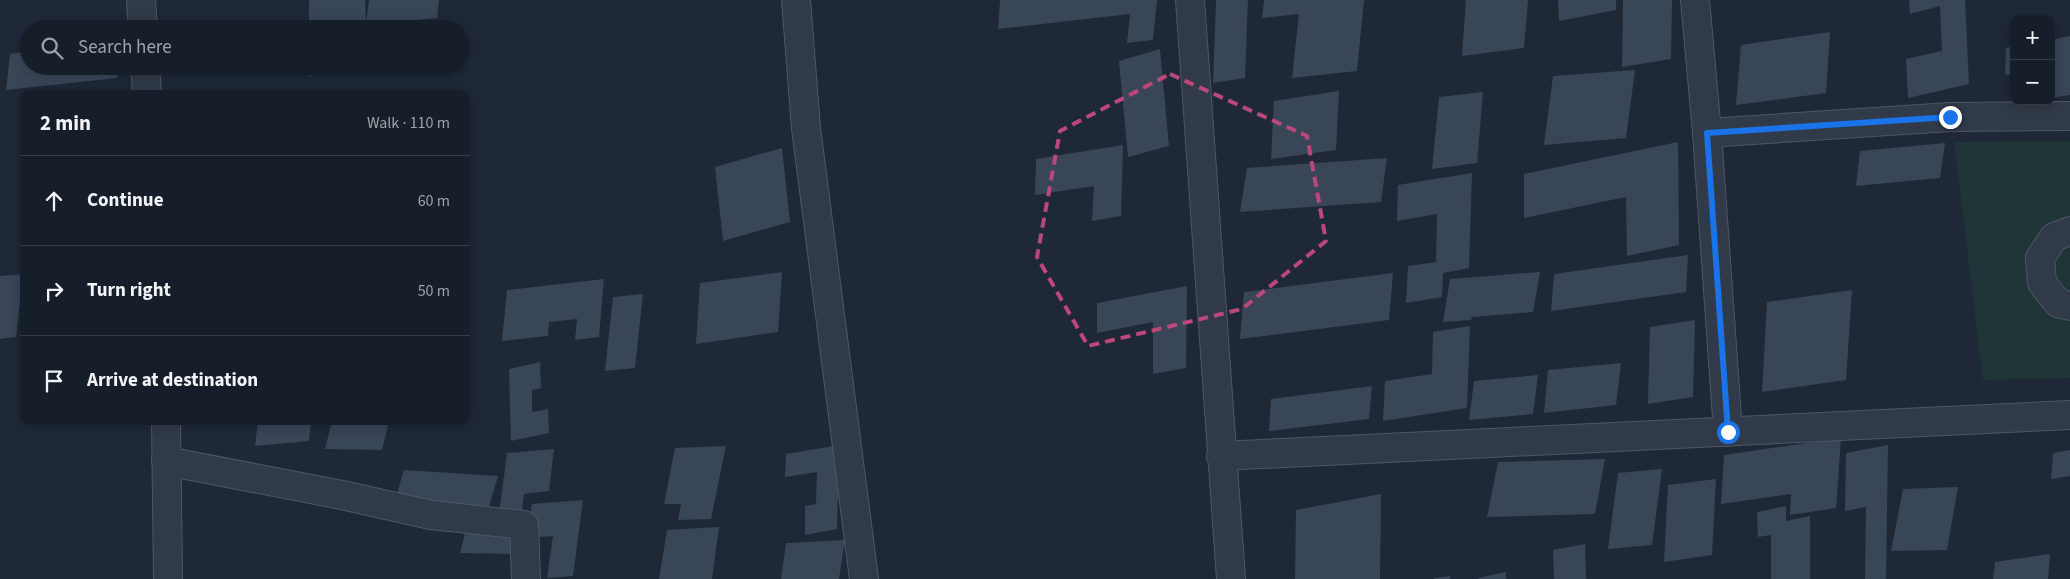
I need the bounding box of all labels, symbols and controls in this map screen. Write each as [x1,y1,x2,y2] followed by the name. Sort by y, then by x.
[2010,15,2055,105] map controls
[2010,15,2055,60] button: +
[20,20,470,75] search box
[38,34,66,62] icon: search
[78,34,172,61] text: Search here
[2010,60,2055,105] button: −
[1939,106,1962,129] route end
[40,108,91,138] text: 2 min
[367,112,450,134] text: Walk · 110 m
[40,187,68,215] icon: ahead
[87,187,164,214] text: Continue
[418,190,450,212] text: 60 m
[40,277,68,305] icon: right
[87,277,171,304] text: Turn right
[418,280,450,302] text: 50 m
[40,367,68,395] icon: arrive
[87,367,258,394] text: Arrive at destination
[1717,421,1740,444] route start

